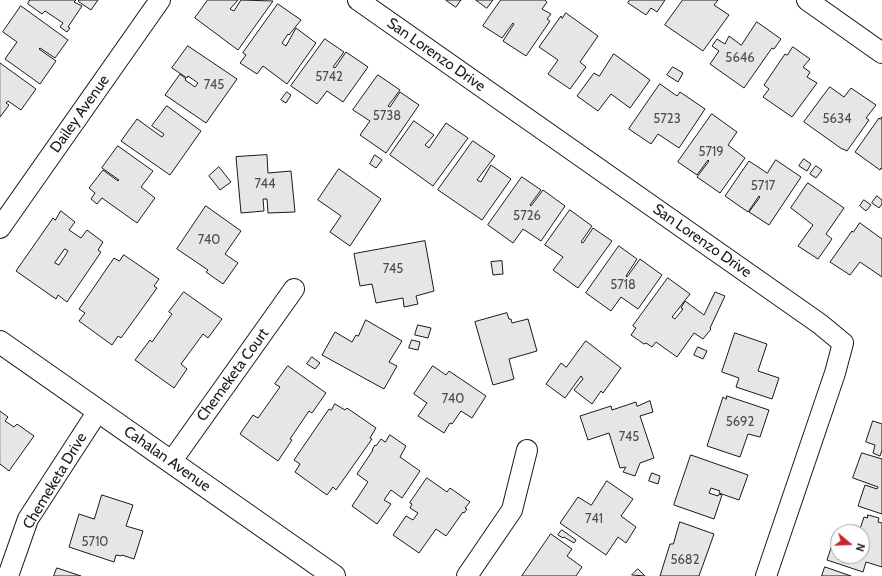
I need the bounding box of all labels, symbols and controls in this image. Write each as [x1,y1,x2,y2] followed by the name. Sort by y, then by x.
[383,14,489,96] street label: San Lorenzo Drive
[725,50,755,66] house number: 5646
[315,69,343,85] house number: 5742
[47,72,113,156] street label: Dailey Avenue
[204,77,224,93] house number: 745
[373,108,401,124] house number: 5738
[653,111,681,127] house number: 5723
[823,111,851,127] house number: 5634
[698,144,724,160] house number: 5719
[254,176,276,192] house number: 744
[751,178,775,194] house number: 5717
[649,200,755,282] street label: San Lorenzo Drive
[513,208,541,224] house number: 5726
[198,232,220,248] house number: 740
[383,261,403,277] house number: 745
[610,277,636,293] house number: 5718
[193,325,273,425] street label: Chemeketa Court
[442,391,464,407] house number: 740
[726,414,754,430] house number: 5692
[120,422,214,496] street label: Cahalan Avenue
[619,429,639,445] house number: 745
[19,430,91,532] street label: Chemeketa Drive
[585,511,603,527] house number: 741
[830,524,870,564] north arrow
[82,534,108,550] house number: 5710
[853,542,868,554] text: N
[670,552,700,568] house number: 5682

